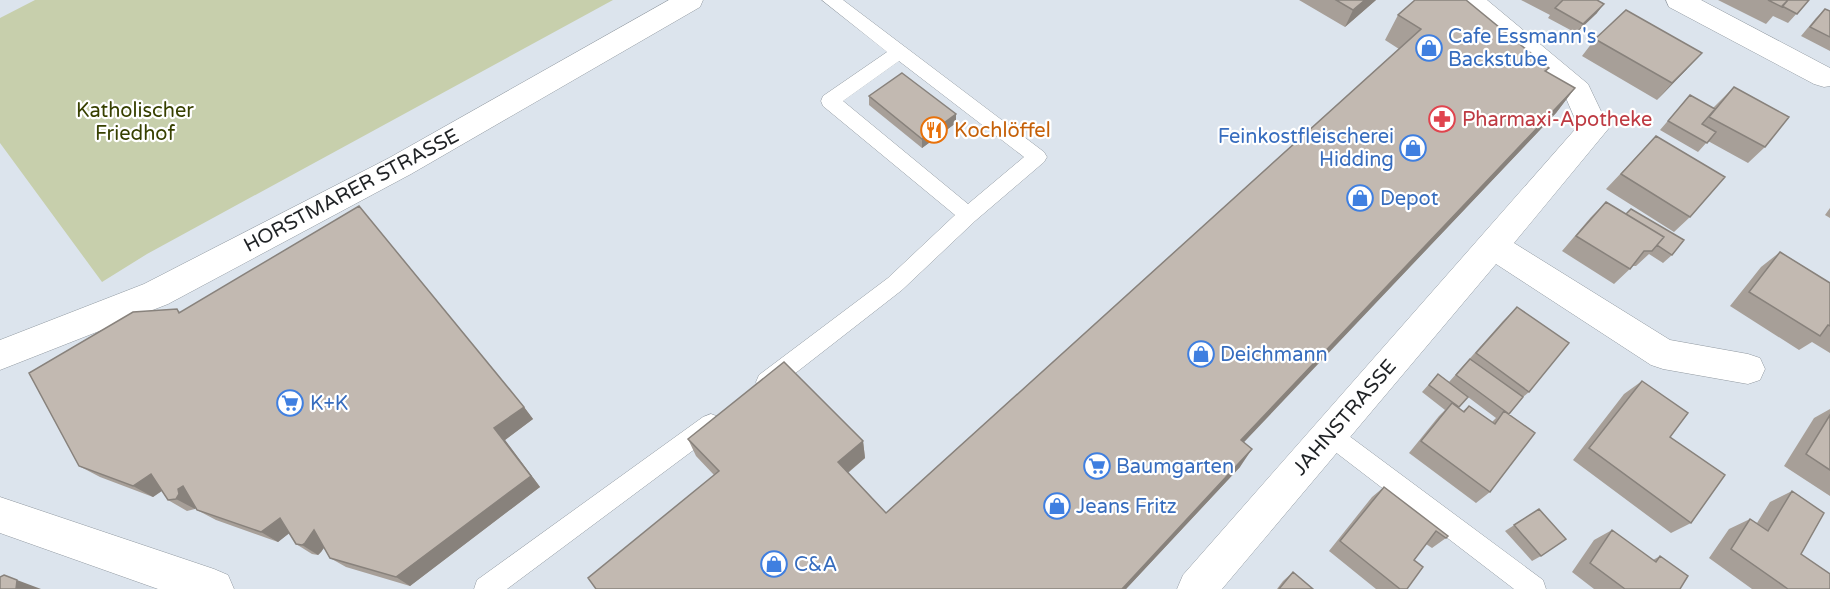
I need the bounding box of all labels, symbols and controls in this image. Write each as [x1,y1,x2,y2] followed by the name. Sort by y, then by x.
[1448,25,1596,72] place label: Cafe Essmann's Backstube
[1414,33,1444,63] shop icon: Cafe Essmann's Backstube
[76,99,194,146] park label: Katholischer Friedhof
[1427,104,1457,134] pharmacy icon: Pharmaxi-Apotheke
[1462,108,1652,132] place label: Pharmaxi-Apotheke
[919,115,949,145] restaurant icon: Kochlöffel
[954,119,1051,143] place label: Kochlöffel
[240,124,463,258] street label: HORSTMARER STRASSE
[1218,125,1394,172] place label: Feinkostfleischerei Hidding
[1398,133,1428,163] shop icon: Feinkostfleischerei Hidding
[1345,183,1375,213] shop icon: Depot
[1380,187,1439,211] place label: Depot
[1186,339,1216,369] shop icon: Deichmann
[1220,343,1328,367] place label: Deichmann
[1288,355,1402,481] street label: JAHNSTRASSE
[275,388,305,418] supermarket icon: K+K
[310,392,348,416] place label: K+K
[1082,451,1112,481] supermarket icon: Baumgarten
[1116,455,1234,479] place label: Baumgarten
[1042,491,1072,521] shop icon: Jeans Fritz
[1076,495,1177,519] place label: Jeans Fritz
[759,549,789,579] shop icon: C&A
[794,553,837,577] place label: C&A

